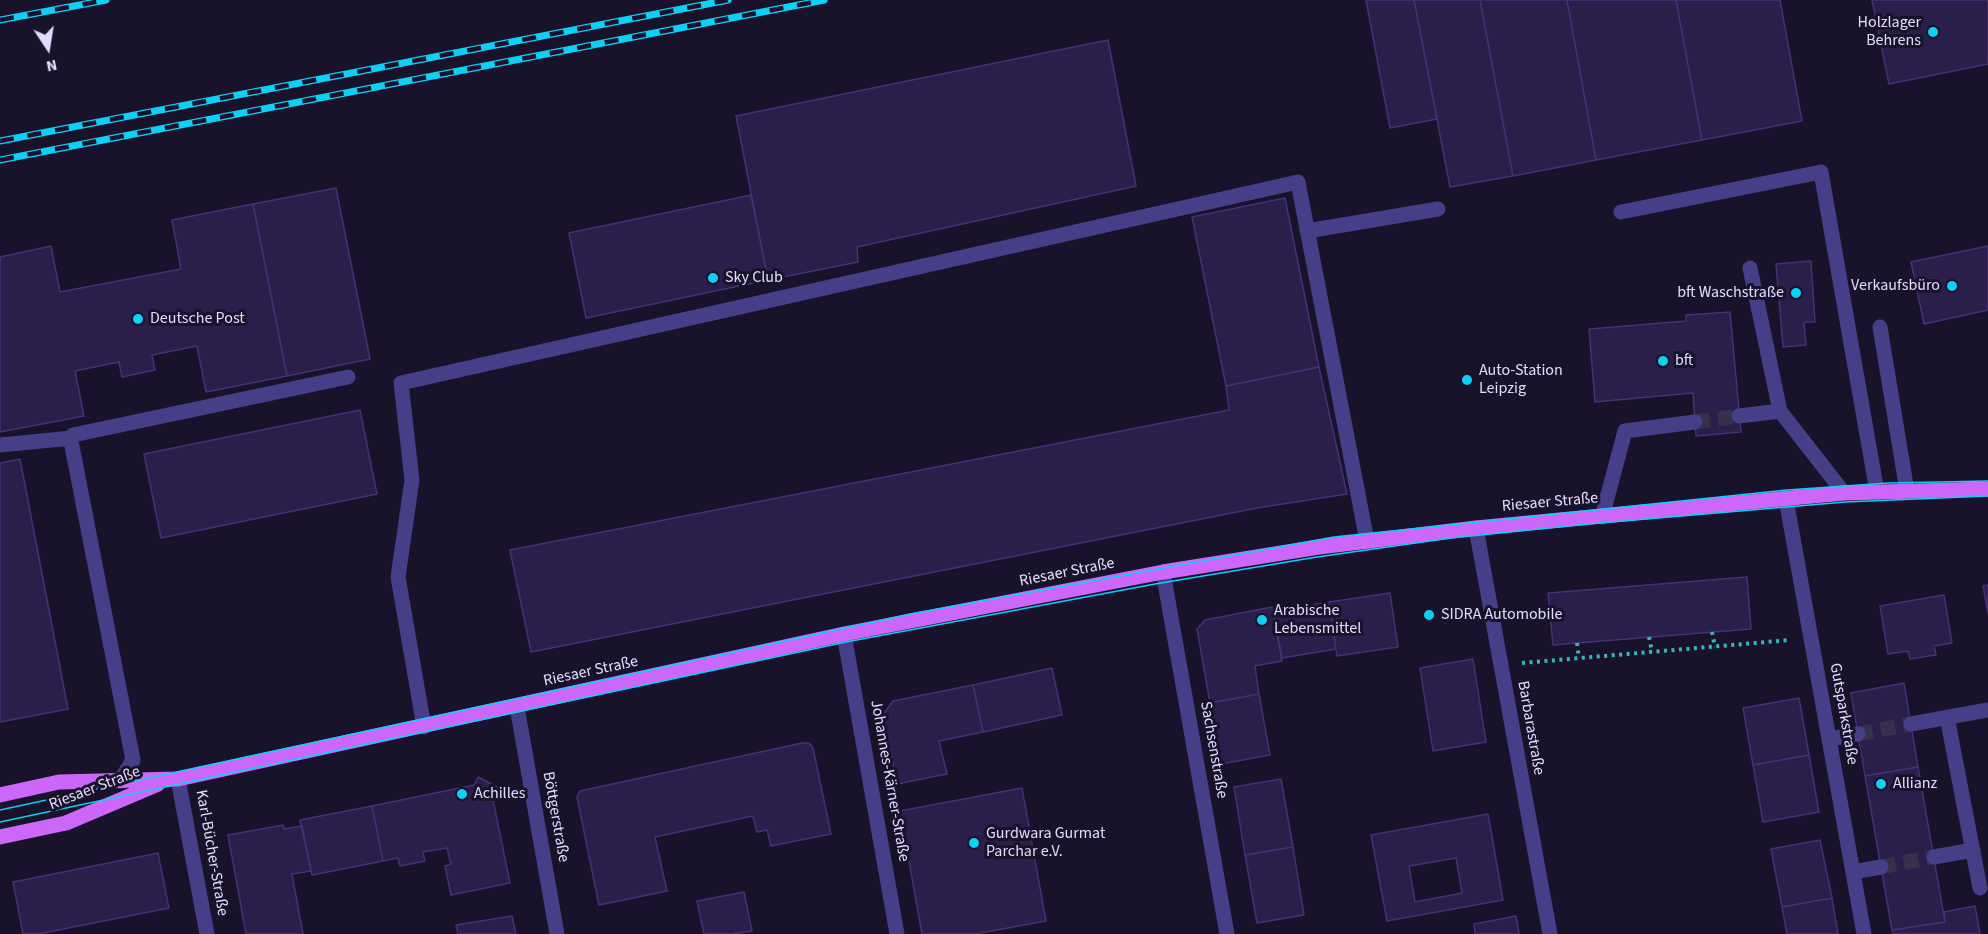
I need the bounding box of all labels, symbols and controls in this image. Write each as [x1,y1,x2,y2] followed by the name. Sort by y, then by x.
[1858,13,1921,51] place label: Holzlager Behrens
[18,18,78,78] north arrow
[1926,25,1940,39] marker: Holzlager Behrens
[44,54,59,77] text: N
[725,268,783,288] place label: Sky Club
[706,271,720,285] marker: Sky Club
[1851,276,1940,296] place label: Verkaufsbüro
[1945,279,1959,293] marker: Verkaufsbüro
[1677,283,1784,303] place label: bft Waschstraße
[1789,286,1803,300] marker: bft Waschstraße
[150,309,245,329] place label: Deutsche Post
[131,312,145,326] marker: Deutsche Post
[1675,351,1693,371] place label: bft
[1656,354,1670,368] marker: bft
[1479,361,1563,399] place label: Auto-Station Leipzig
[1460,373,1474,387] marker: Auto-Station Leipzig
[1501,489,1599,517] street label: Riesaer Straße
[1018,554,1116,592] street label: Riesaer Straße
[1274,601,1361,639] place label: Arabische Lebensmittel
[1441,605,1562,625] place label: SIDRA Automobile
[1422,608,1436,622] marker: SIDRA Automobile
[1255,613,1269,627] marker: Arabische Lebensmittel
[542,653,640,691] street label: Riesaer Straße
[1825,662,1861,766] street label: Gutsparkstraße
[1512,679,1548,777] street label: Barbarastraße
[865,699,913,863] street label: Johannes-Kärner-Straße
[1195,700,1231,800] street label: Sachsenstraße
[47,763,143,815] street label: Riesaer Straße
[538,770,572,864] street label: Böttgerstraße
[1893,774,1937,794] place label: Allianz
[1874,777,1888,791] marker: Allianz
[474,784,525,804] place label: Achilles
[455,787,469,801] marker: Achilles
[190,788,232,918] street label: Karl-Bücher-Straße
[986,824,1105,862] place label: Gurdwara Gurmat Parchar e.V.
[967,836,981,850] marker: Gurdwara Gurmat Parchar e.V.

